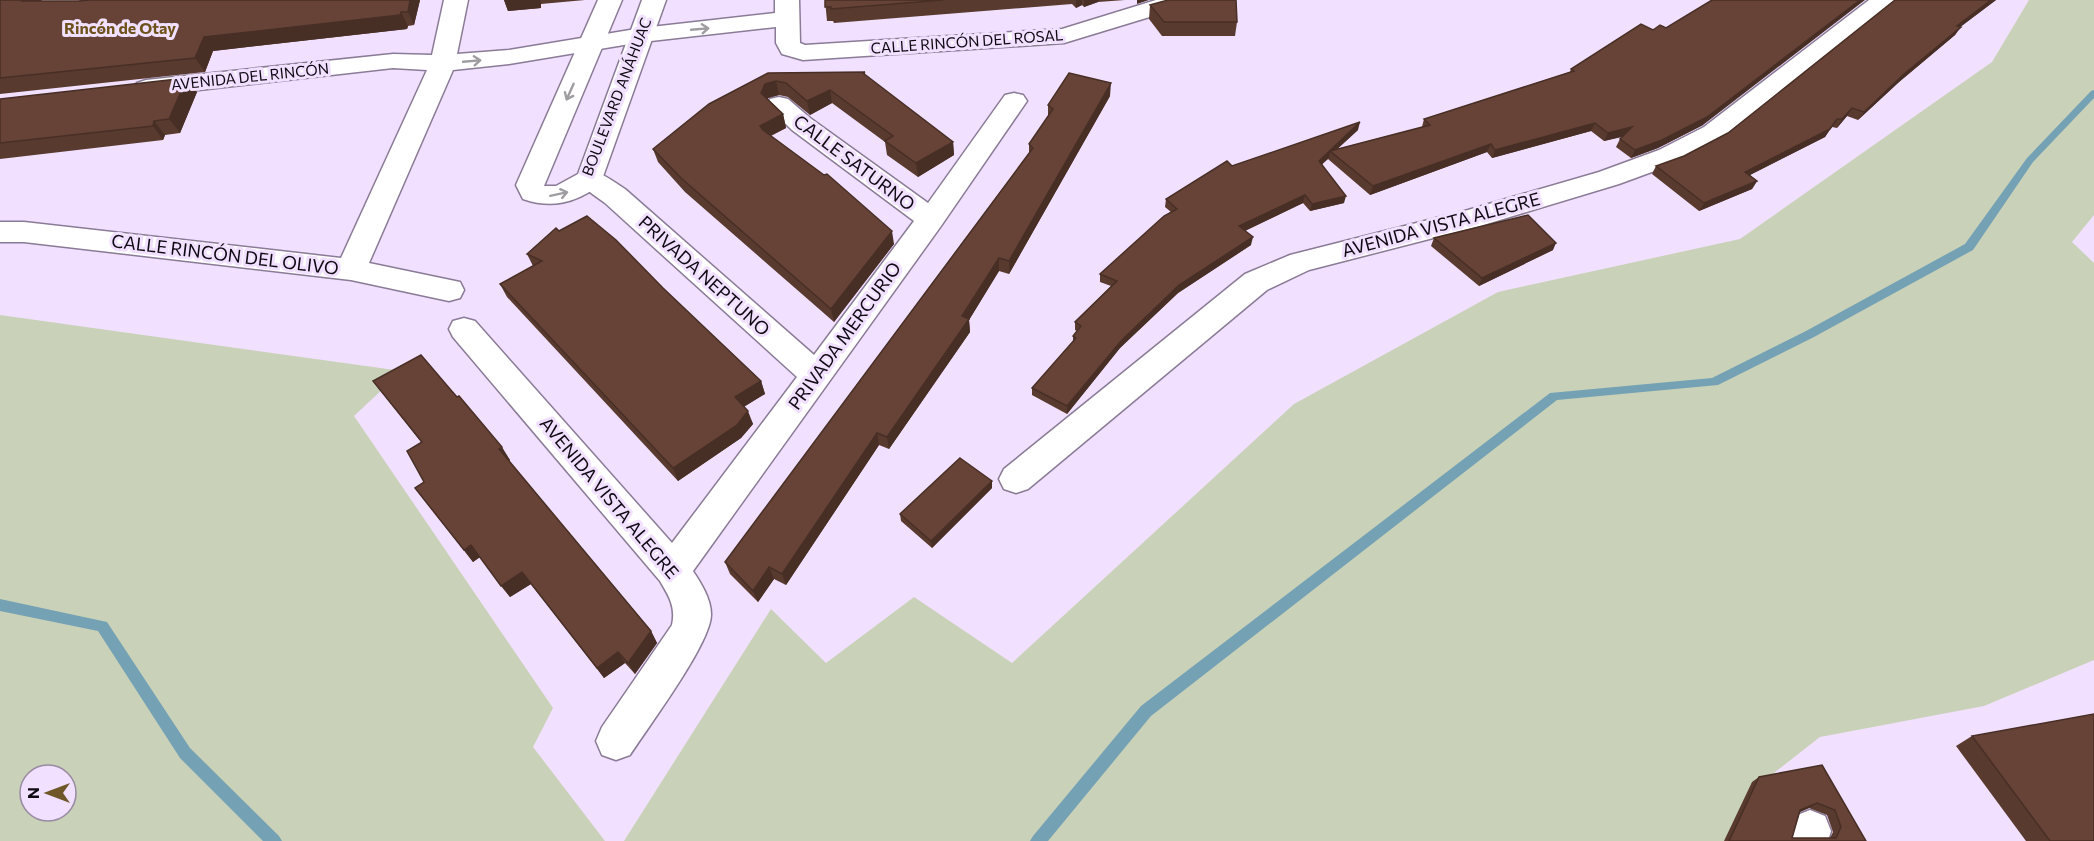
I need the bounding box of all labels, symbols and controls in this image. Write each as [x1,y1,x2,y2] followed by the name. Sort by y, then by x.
[577,15,655,178] street label: BOULEVARD ANÁHUAC
[64,18,176,37] district label: Rincón de Otay
[690,23,710,34] one-way arrow
[870,24,1064,57] street label: CALLE RINCÓN DEL ROSAL
[461,55,481,66] one-way arrow
[170,58,330,93] street label: AVENIDA DEL RINCÓN
[564,83,575,101] one-way arrow
[790,110,919,215] street label: CALLE SATURNO
[1339,187,1542,261] street label: AVENIDA VISTA ALEGRE
[549,188,568,199] one-way arrow
[635,211,775,340] street label: PRIVADA NEPTUNO
[110,229,340,279] street label: CALLE RINCÓN DEL OLIVO
[783,257,905,414] street label: PRIVADA MERCURIO
[536,412,684,583] street label: AVENIDA VISTA ALEGRE
[18,763,78,823] north arrow
[23,787,42,799] text: N

